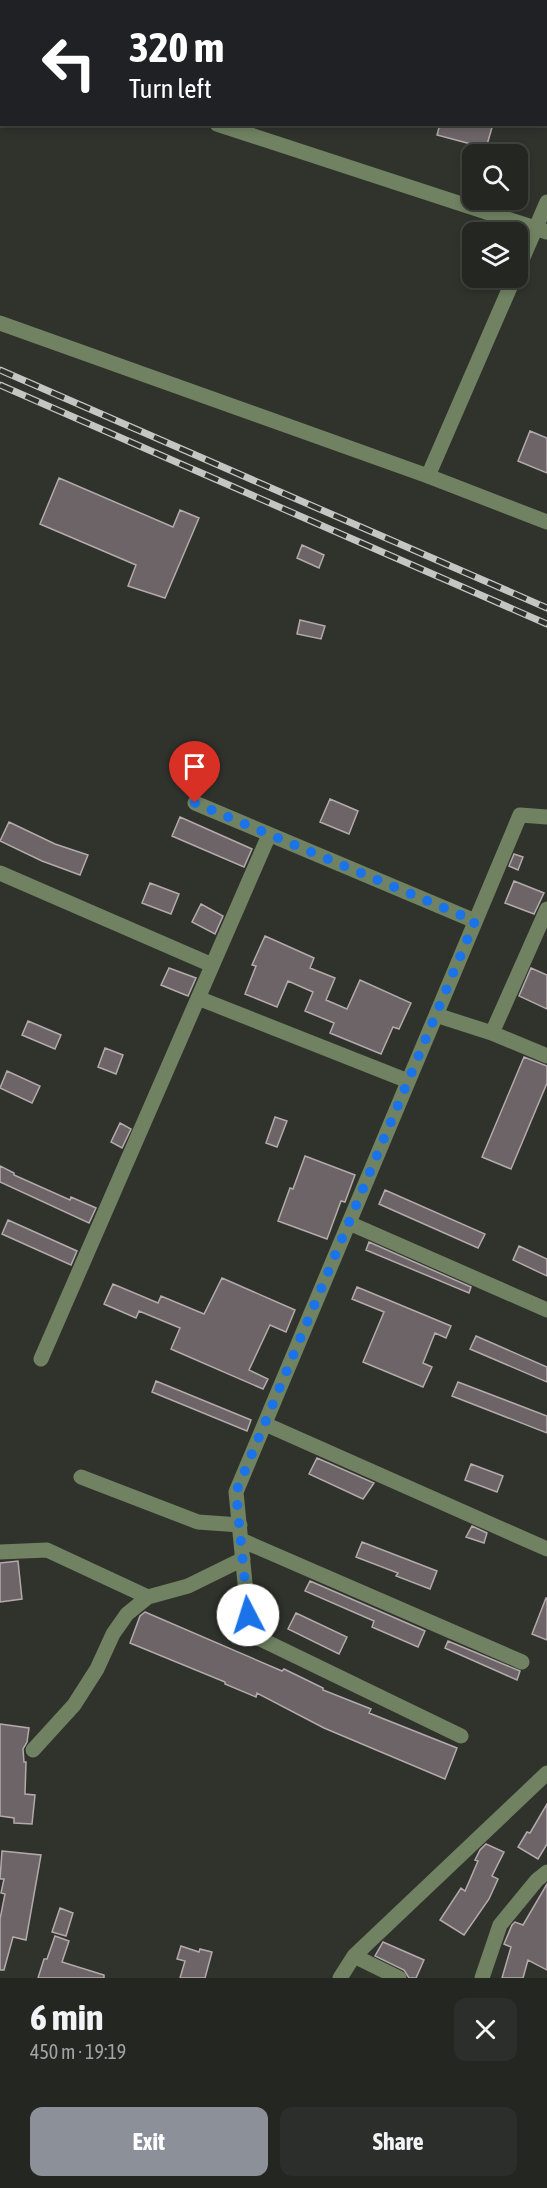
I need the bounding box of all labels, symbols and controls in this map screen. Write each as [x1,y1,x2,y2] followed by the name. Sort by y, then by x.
[129,23,224,71] text: 320 m
[30,24,108,102] icon: left
[129,73,212,104] text: Turn left
[462,144,528,288] map controls
[462,144,528,210] button: search
[462,222,528,288] button: layers
[169,741,220,803] pin
[178,750,211,783] icon: arrive
[216,1583,280,1647] position arrow
[30,1996,104,2038] text: 6 min
[454,1998,517,2061] button: close
[30,2040,126,2063] text: 450 m · 19:19
[30,2107,268,2176] button: Exit
[280,2107,517,2176] button: Share

